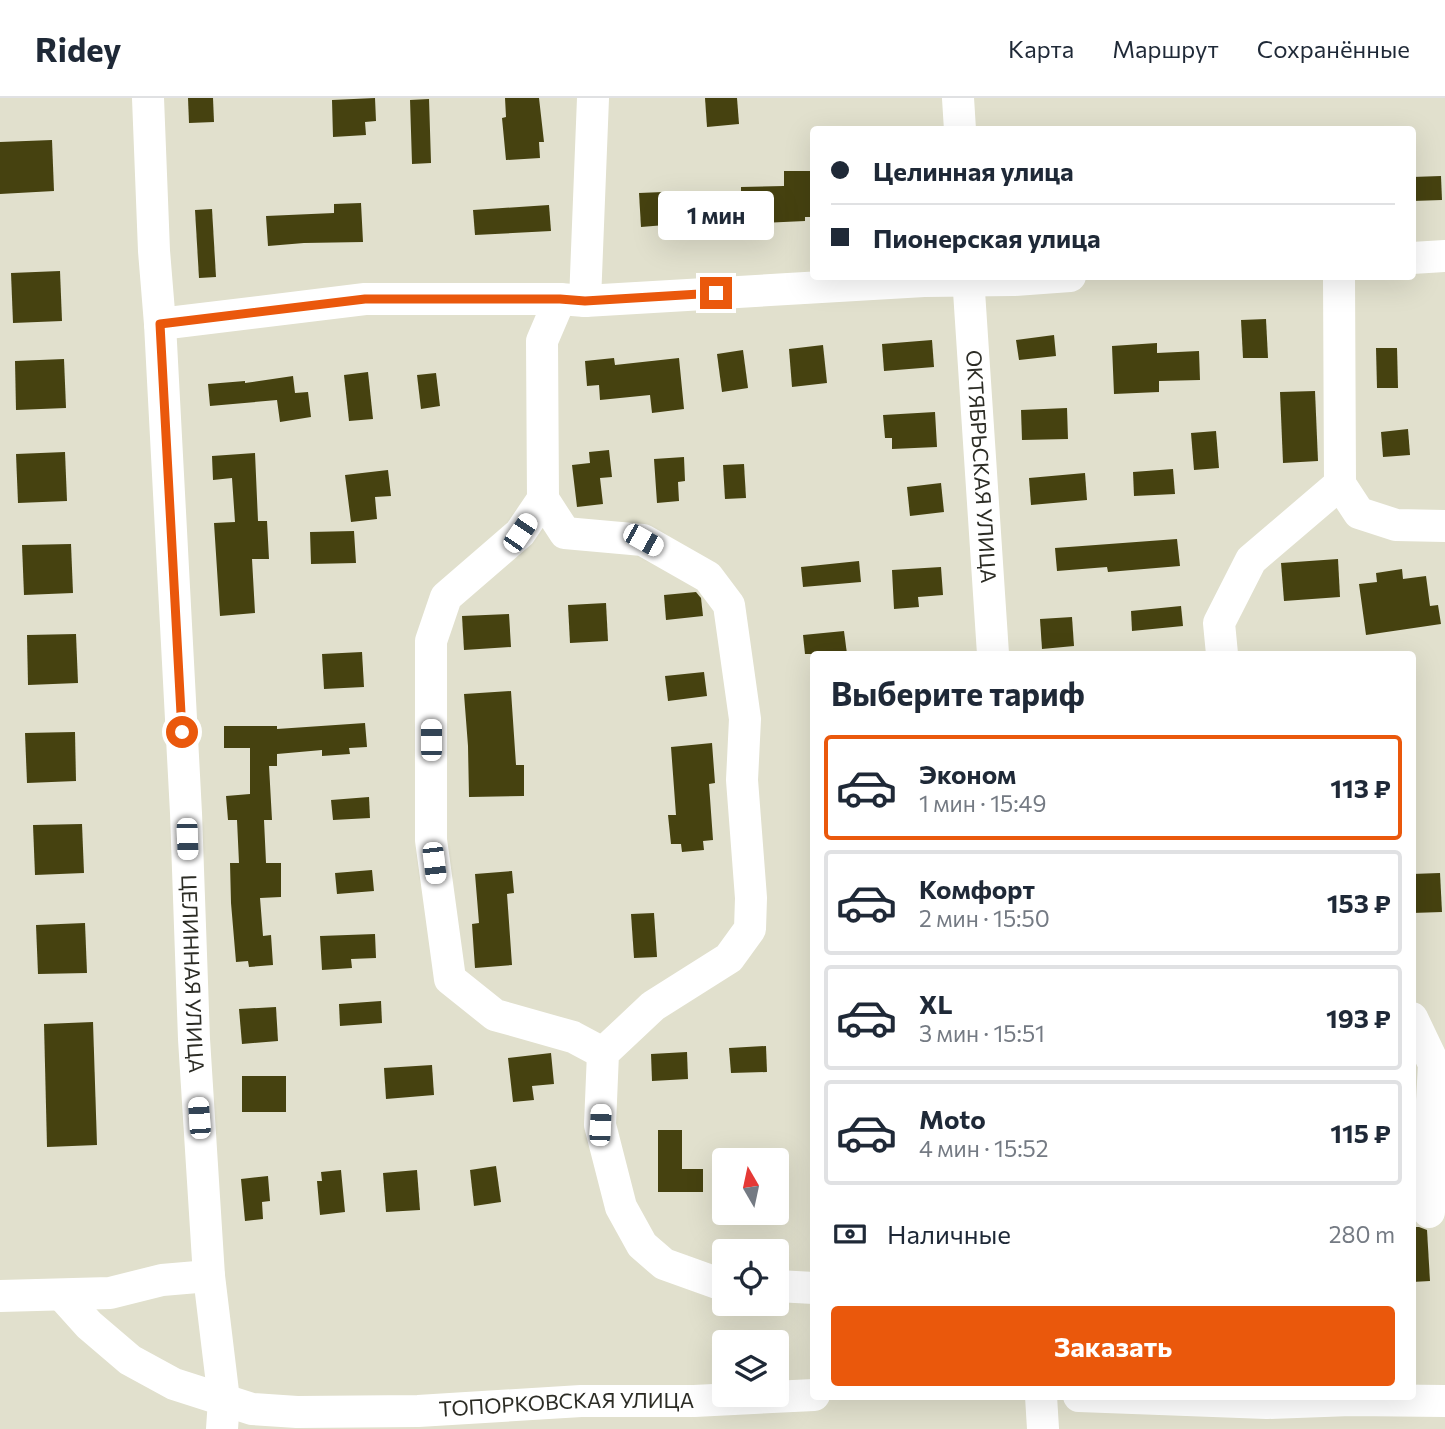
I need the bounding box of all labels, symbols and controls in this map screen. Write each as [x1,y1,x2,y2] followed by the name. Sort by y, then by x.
[35,28,121,69] text: Ridey
[1008,34,1074,63] text: Карта
[1112,34,1219,63] text: Маршрут
[1257,34,1410,63] text: Сохранённые
[873,155,1074,186] text: Целинная улица
[658,192,774,240] callout: 1 мин
[687,201,745,229] text: 1 мин
[873,222,1101,253] text: Пионерская улица
[700,277,732,309] route end
[962,349,1002,584] street label: ОКТЯБРЬСКАЯ УЛИЦА
[500,510,541,556] car
[620,521,667,559] car
[831,673,1085,713] text: Выберите тариф
[166,716,198,748] route start
[421,719,442,761] car
[835,756,898,819] icon: car
[919,758,1016,789] text: Эконом
[1330,772,1391,803] text: 113 ₽
[919,789,1046,817] text: 1 мин · 15:49
[176,818,199,860] car
[422,841,447,885] car
[835,871,898,934] icon: car
[919,873,1035,904] text: Комфорт
[177,874,210,1074] street label: ЦЕЛИННАЯ УЛИЦА
[1327,887,1391,918] text: 153 ₽
[919,904,1050,932] text: 2 мин · 15:50
[835,986,898,1049] icon: car
[919,988,953,1019] text: XL
[1326,1002,1391,1033] text: 193 ₽
[919,1019,1045,1047] text: 3 мин · 15:51
[188,1096,211,1140] car
[835,1101,898,1164] icon: car
[589,1103,612,1147] car
[919,1103,986,1134] text: Moto
[1330,1117,1391,1148] text: 115 ₽
[919,1134,1049,1162] text: 4 мин · 15:52
[712,1148,789,1225] north arrow
[712,1148,789,1407] map controls
[831,1215,869,1253] icon: cash
[887,1218,1011,1249] text: Наличные
[1329,1220,1395,1248] text: 280 m
[712,1239,789,1316] button: locate
[831,1306,1395,1386] button: Заказать
[712,1330,789,1407] button: layers
[438,1387,694,1421] street label: ТОПОРКОВСКАЯ УЛИЦА

